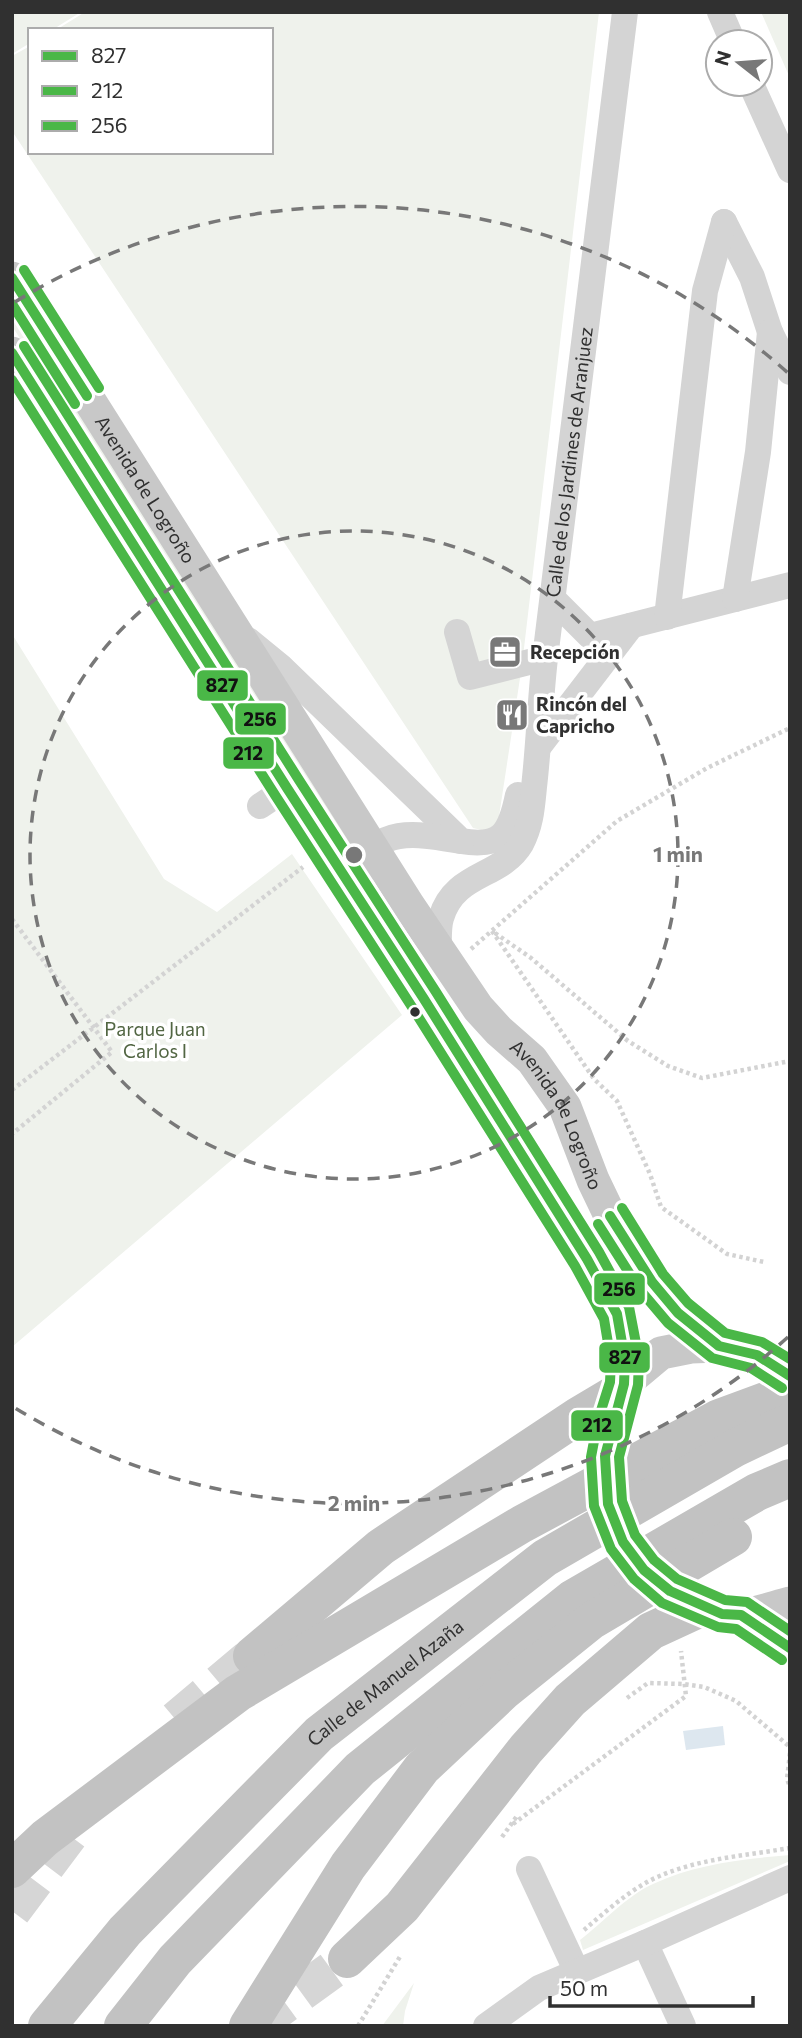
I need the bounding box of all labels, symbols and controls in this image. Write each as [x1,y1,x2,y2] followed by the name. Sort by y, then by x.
[28,28,273,154] legend
[704,28,774,98] north arrow
[91,42,126,67] text: 827
[709,48,735,68] text: N
[91,77,123,102] text: 212
[91,112,127,137] text: 256
[541,326,597,598] street label: Calle de los Jardines de Aranjuez
[91,411,201,567] street label: Avenida de Logroño
[486,633,524,671] office icon: Recepción
[530,640,620,663] place label: Recepción
[196,669,249,702] line badge: 827
[206,673,238,696] text: 827
[536,692,627,737] place label: Rincón del Capricho
[493,696,531,734] restaurant icon: Rincón del Capricho
[234,702,287,736] line badge: 256
[243,707,277,730] text: 256
[222,736,275,770] line badge: 212
[233,741,263,764] text: 212
[653,841,703,866] text: 1 min
[342,843,366,867] centre of rings
[408,1005,422,1019] unlabelled marker
[104,1017,206,1062] park label: Parque Juan Carlos I
[506,1034,608,1193] street label: Avenida de Logroño
[593,1272,646,1306] line badge: 256
[602,1277,636,1300] text: 256
[598,1341,651,1374] line badge: 827
[609,1345,641,1368] text: 827
[570,1409,624,1442] line badge: 212
[582,1413,612,1436] text: 212
[328,1490,380,1515] text: 2 min
[302,1614,468,1751] street label: Calle de Manuel Azaña
[550,1965,753,2009] scale bar
[560,1975,608,2000] text: 50 m

